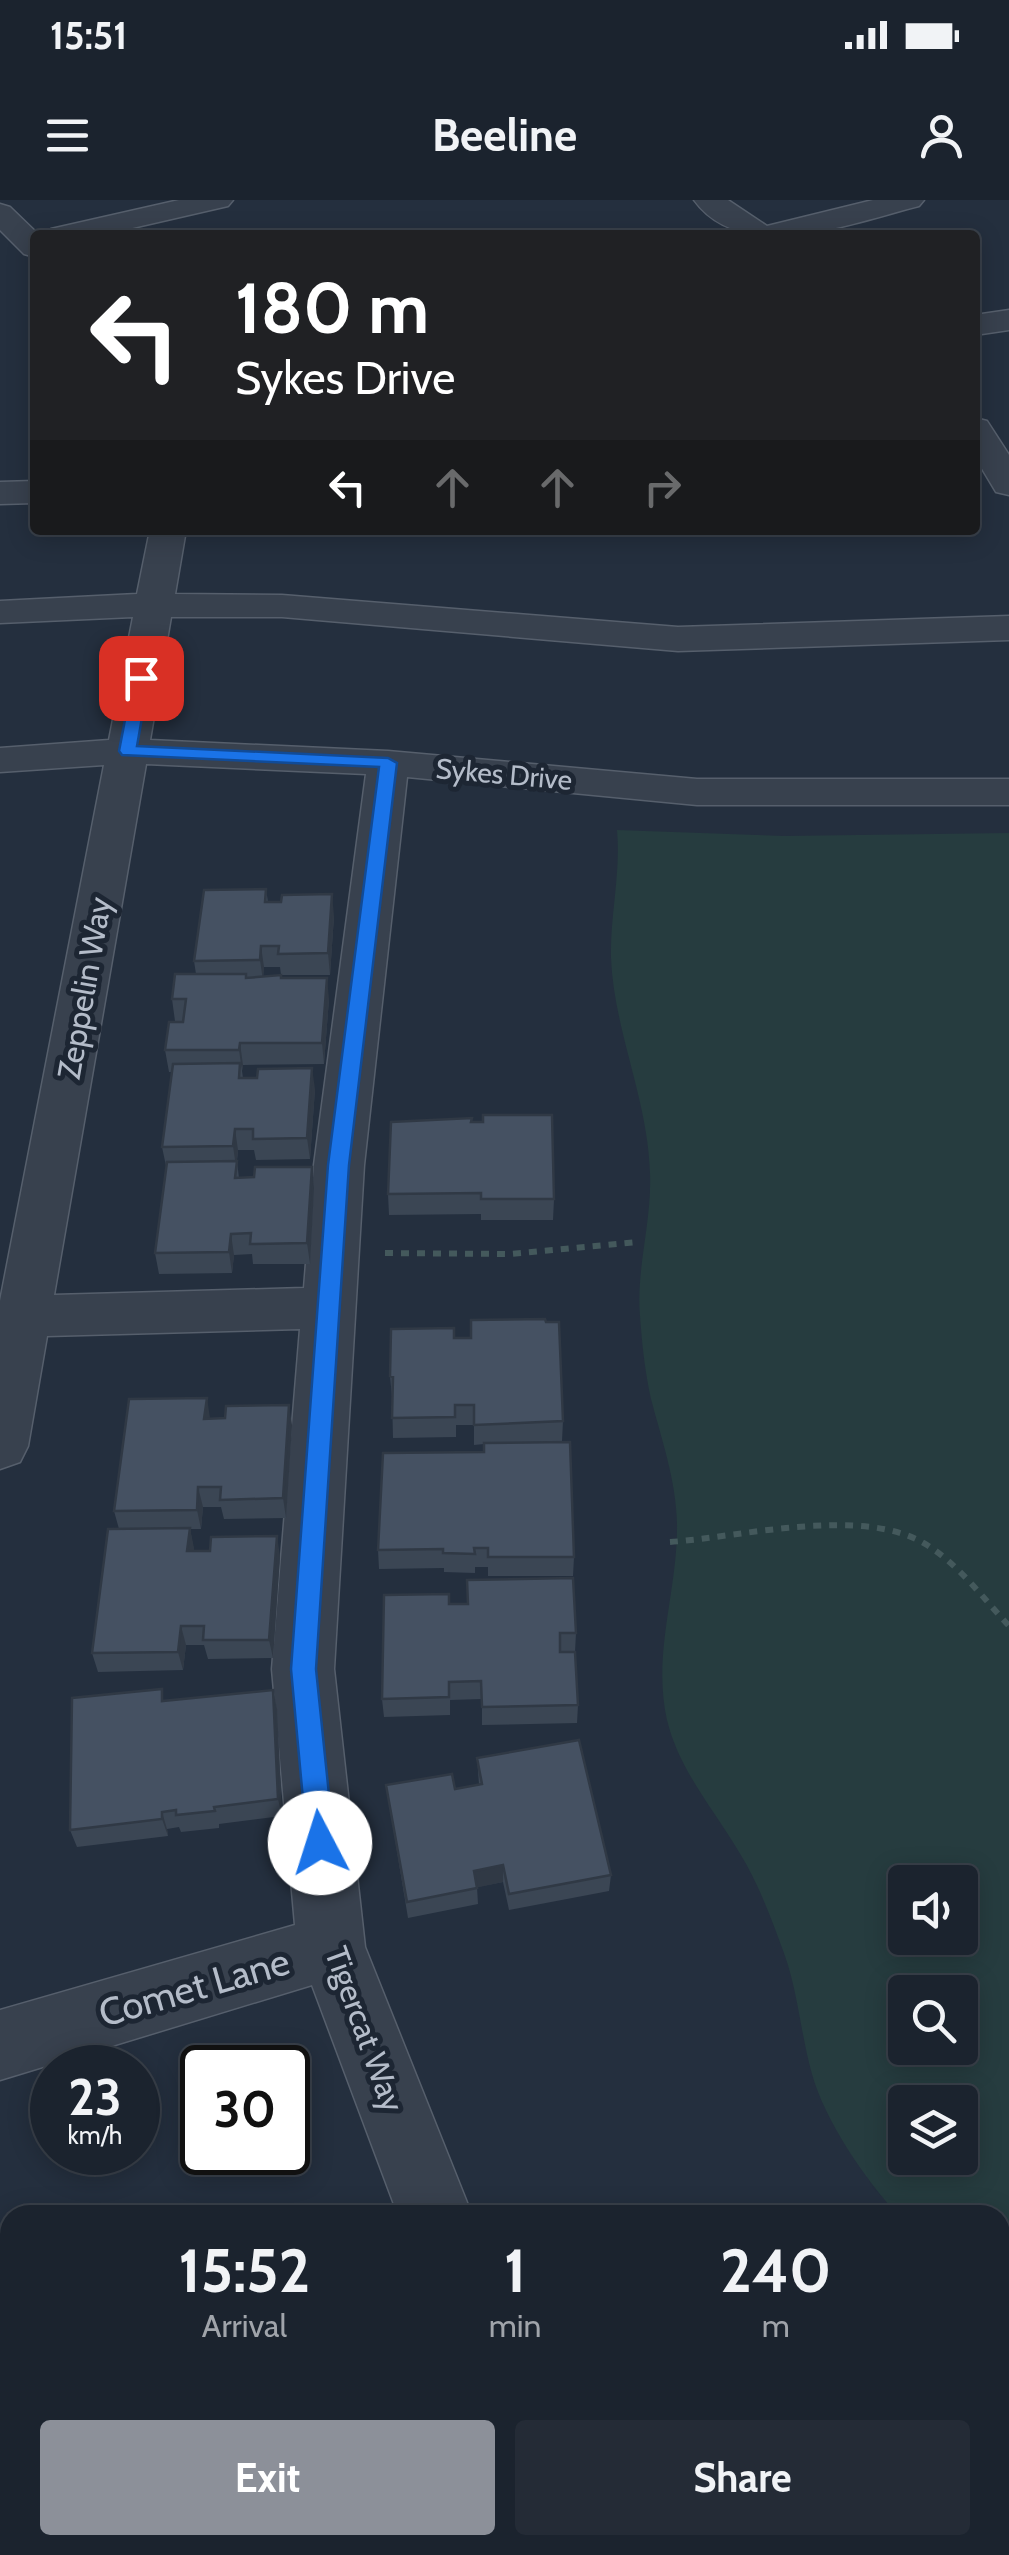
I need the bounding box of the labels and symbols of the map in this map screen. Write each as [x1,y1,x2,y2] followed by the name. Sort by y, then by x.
[99,636,184,721] pin
[434,751,574,797] street label: Sykes Drive
[49,894,119,1082] street label: Zeppelin Way
[268,1791,372,1895] position arrow
[93,1937,295,2037] street label: Comet Lane
[317,1941,413,2117] street label: Tigercat Way
[180,2045,310,2175] speed limit sign: 30

